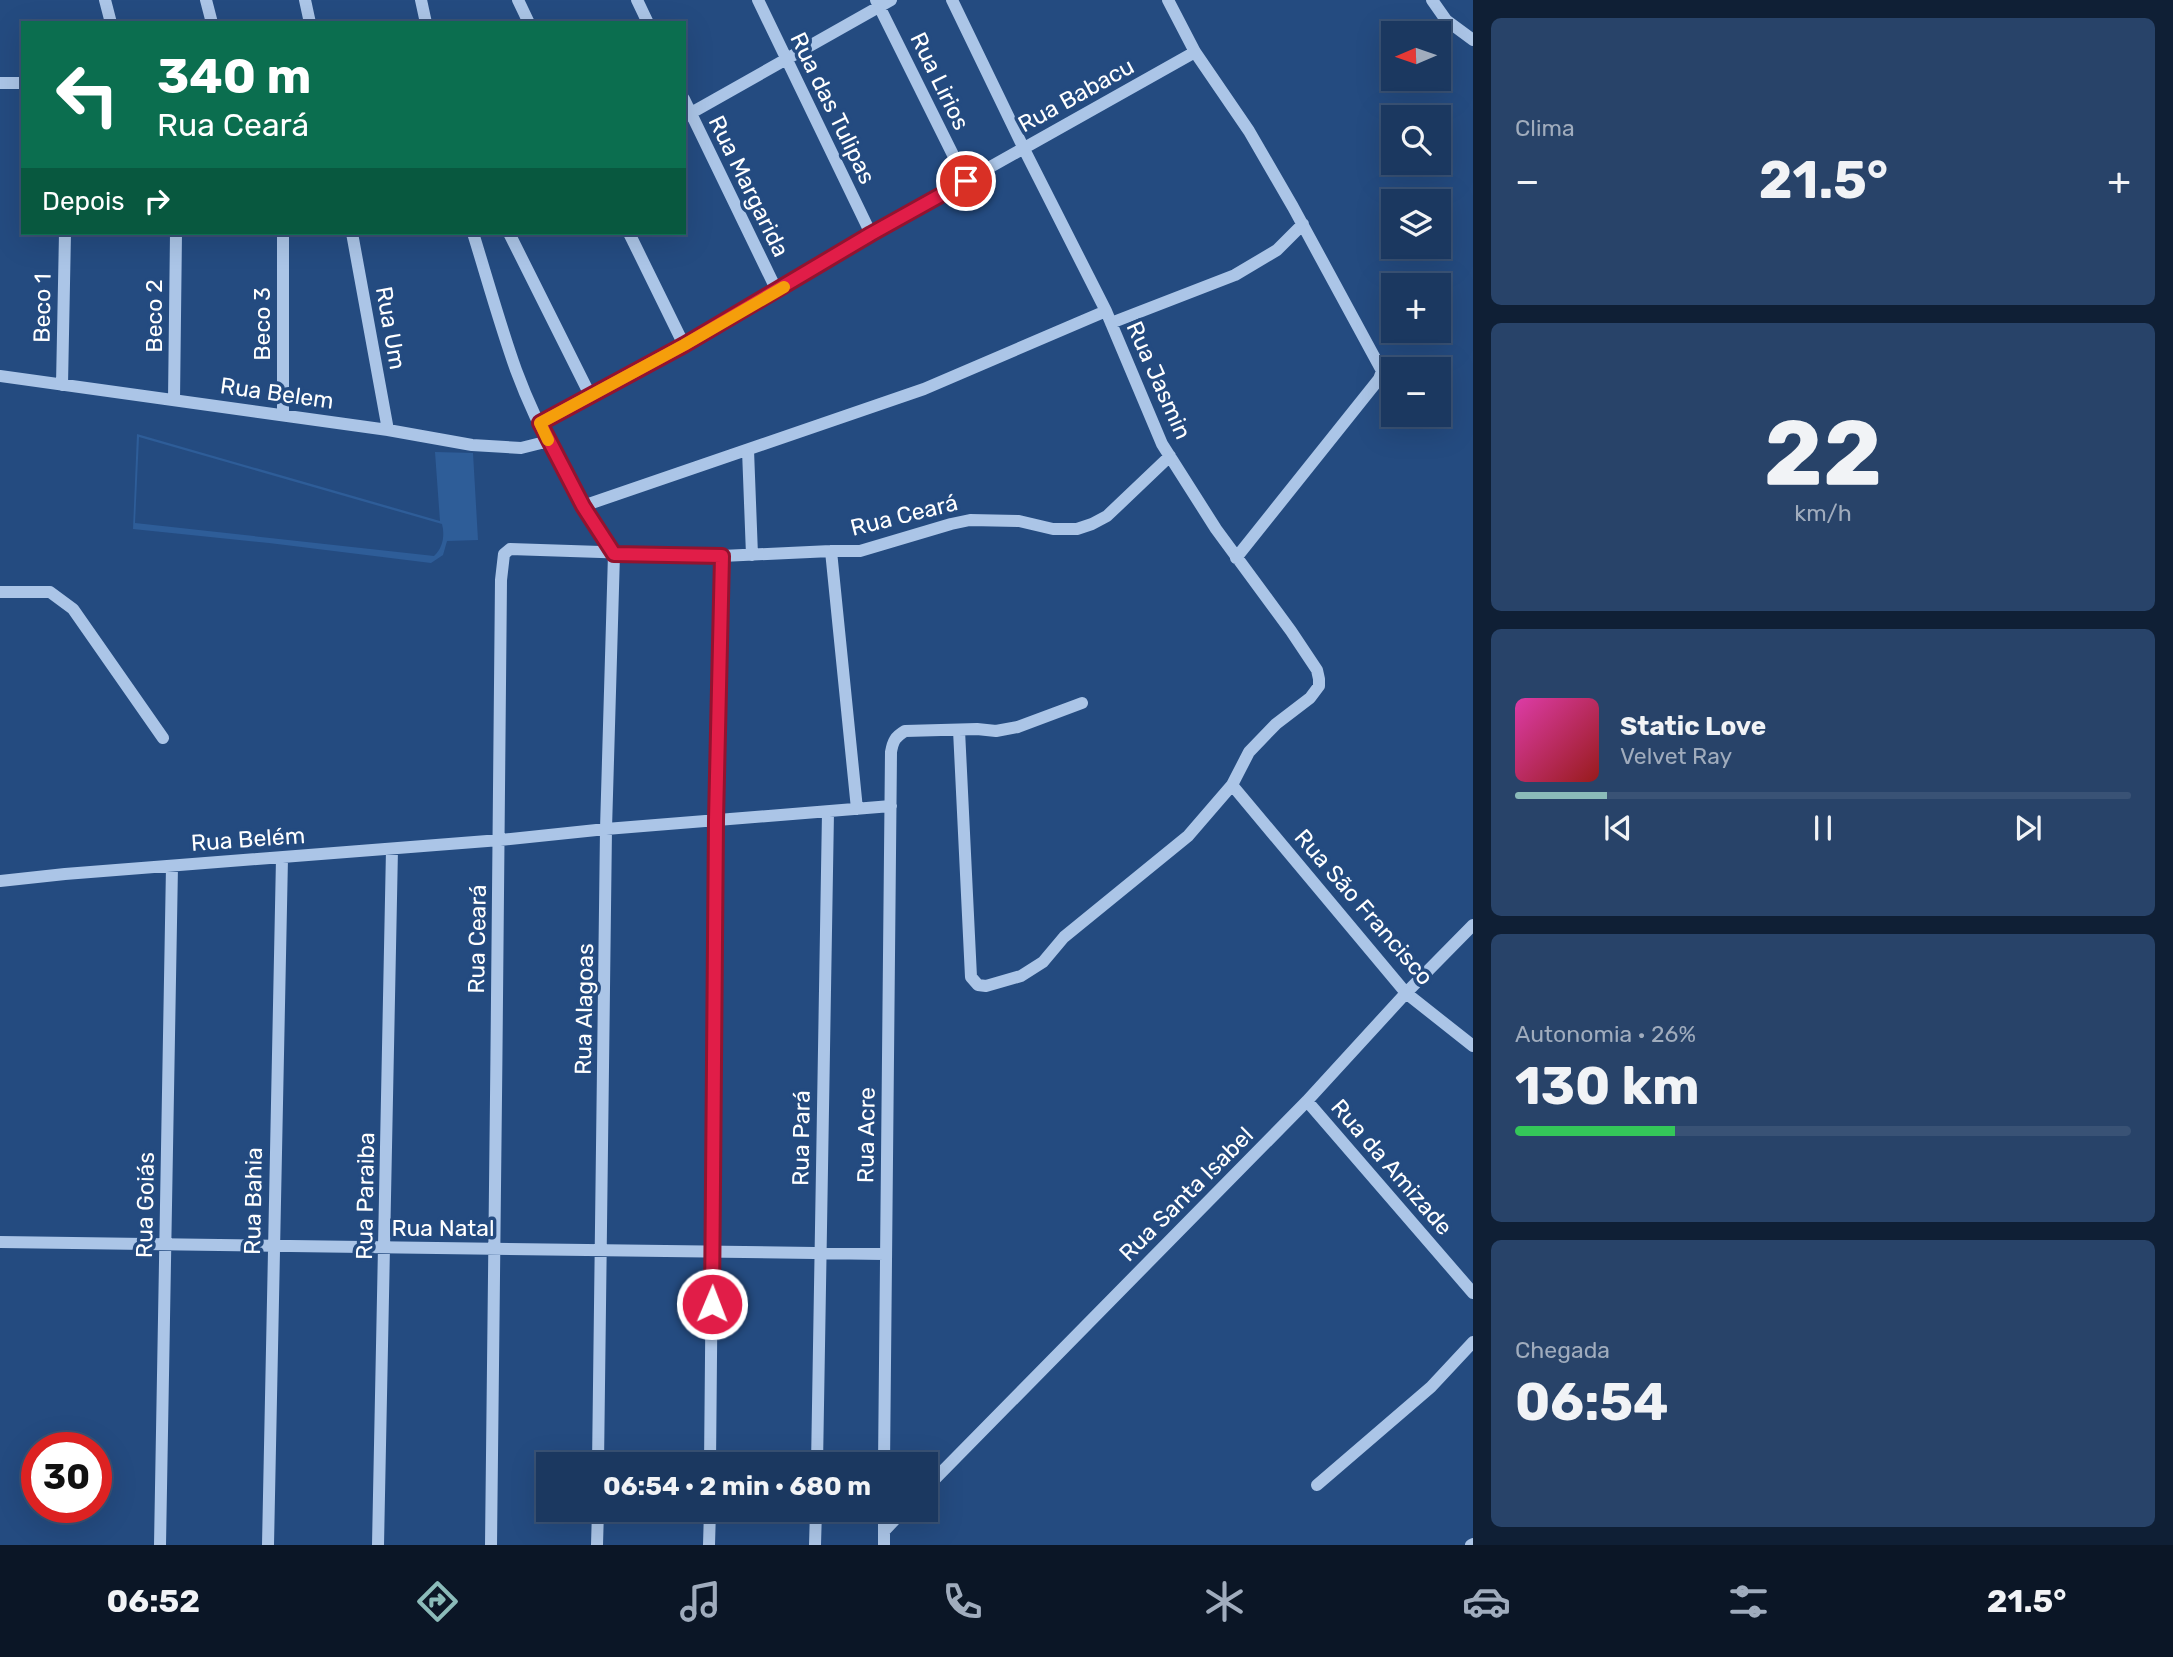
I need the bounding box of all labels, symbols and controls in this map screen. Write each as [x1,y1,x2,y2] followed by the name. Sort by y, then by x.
[1381,21,1451,91] north arrow
[1381,21,1451,427] map controls
[784,28,882,188] street label: Rua das Tulipas
[904,28,976,134] street label: Rua Lirios
[157,47,311,105] text: 340 m
[42,49,133,140] icon: left
[1013,52,1139,138] street label: Rua Babacu
[1381,105,1451,175] button: search
[157,106,309,144] text: Rua Ceará
[703,111,795,261] street label: Rua Margarida
[1515,114,1575,142] text: Clima
[1759,149,1888,211] text: 21.5°
[936,151,996,211] pin
[1515,158,1540,204] text: −
[2107,158,2131,204] text: +
[947,162,985,200] icon: arrive
[138,182,176,220] icon: right
[42,186,124,217] text: Depois
[1381,189,1451,259] button: layers
[27,273,57,343] street label: Beco 1
[1381,273,1451,343] button: +
[140,279,168,353] street label: Beco 2
[370,284,412,372] street label: Rua Um
[248,287,276,361] street label: Beco 3
[1121,317,1197,443] street label: Rua Jasmin
[1381,357,1451,427] button: −
[218,371,336,415] street label: Rua Belem
[1764,399,1882,507] text: 22
[848,488,960,542] street label: Rua Ceará
[1794,499,1852,527] text: km/h
[1620,711,1766,742] text: Static Love
[1620,742,1732,770] text: Velvet Ray
[1599,809,1637,847] icon: previous
[1804,809,1842,847] icon: pause
[2009,809,2047,847] icon: next
[190,821,306,857] street label: Rua Belém
[1289,823,1439,991] street label: Rua São Francisco
[462,884,492,994] street label: Rua Ceará
[569,943,599,1075] street label: Rua Alagoas
[1515,1020,1696,1048] text: Autonomia · 26%
[1515,1055,1700,1117] text: 130 km
[851,1087,881,1183] street label: Rua Acre
[786,1090,816,1186] street label: Rua Pará
[1325,1093,1459,1241] street label: Rua da Amizade
[1113,1121,1259,1267] street label: Rua Santa Isabel
[350,1132,380,1260] street label: Rua Paraiba
[238,1147,268,1255] street label: Rua Bahia
[130,1152,160,1258] street label: Rua Goiás
[391,1214,495,1242] street label: Rua Natal
[675,1267,749,1341] position arrow
[1515,1336,1610,1364] text: Chegada
[1515,1371,1669,1433] text: 06:54
[21,1432,112,1523] speed limit sign: 30
[603,1471,871,1502] text: 06:54 · 2 min · 680 m
[413,1577,462,1626] icon: directions
[676,1577,725,1626] icon: music
[938,1577,987,1626] icon: phone
[1200,1577,1249,1626] icon: climate
[1462,1577,1511,1626] icon: car
[1724,1577,1773,1626] icon: filters
[107,1582,200,1620] text: 06:52
[1987,1582,2066,1620] text: 21.5°

